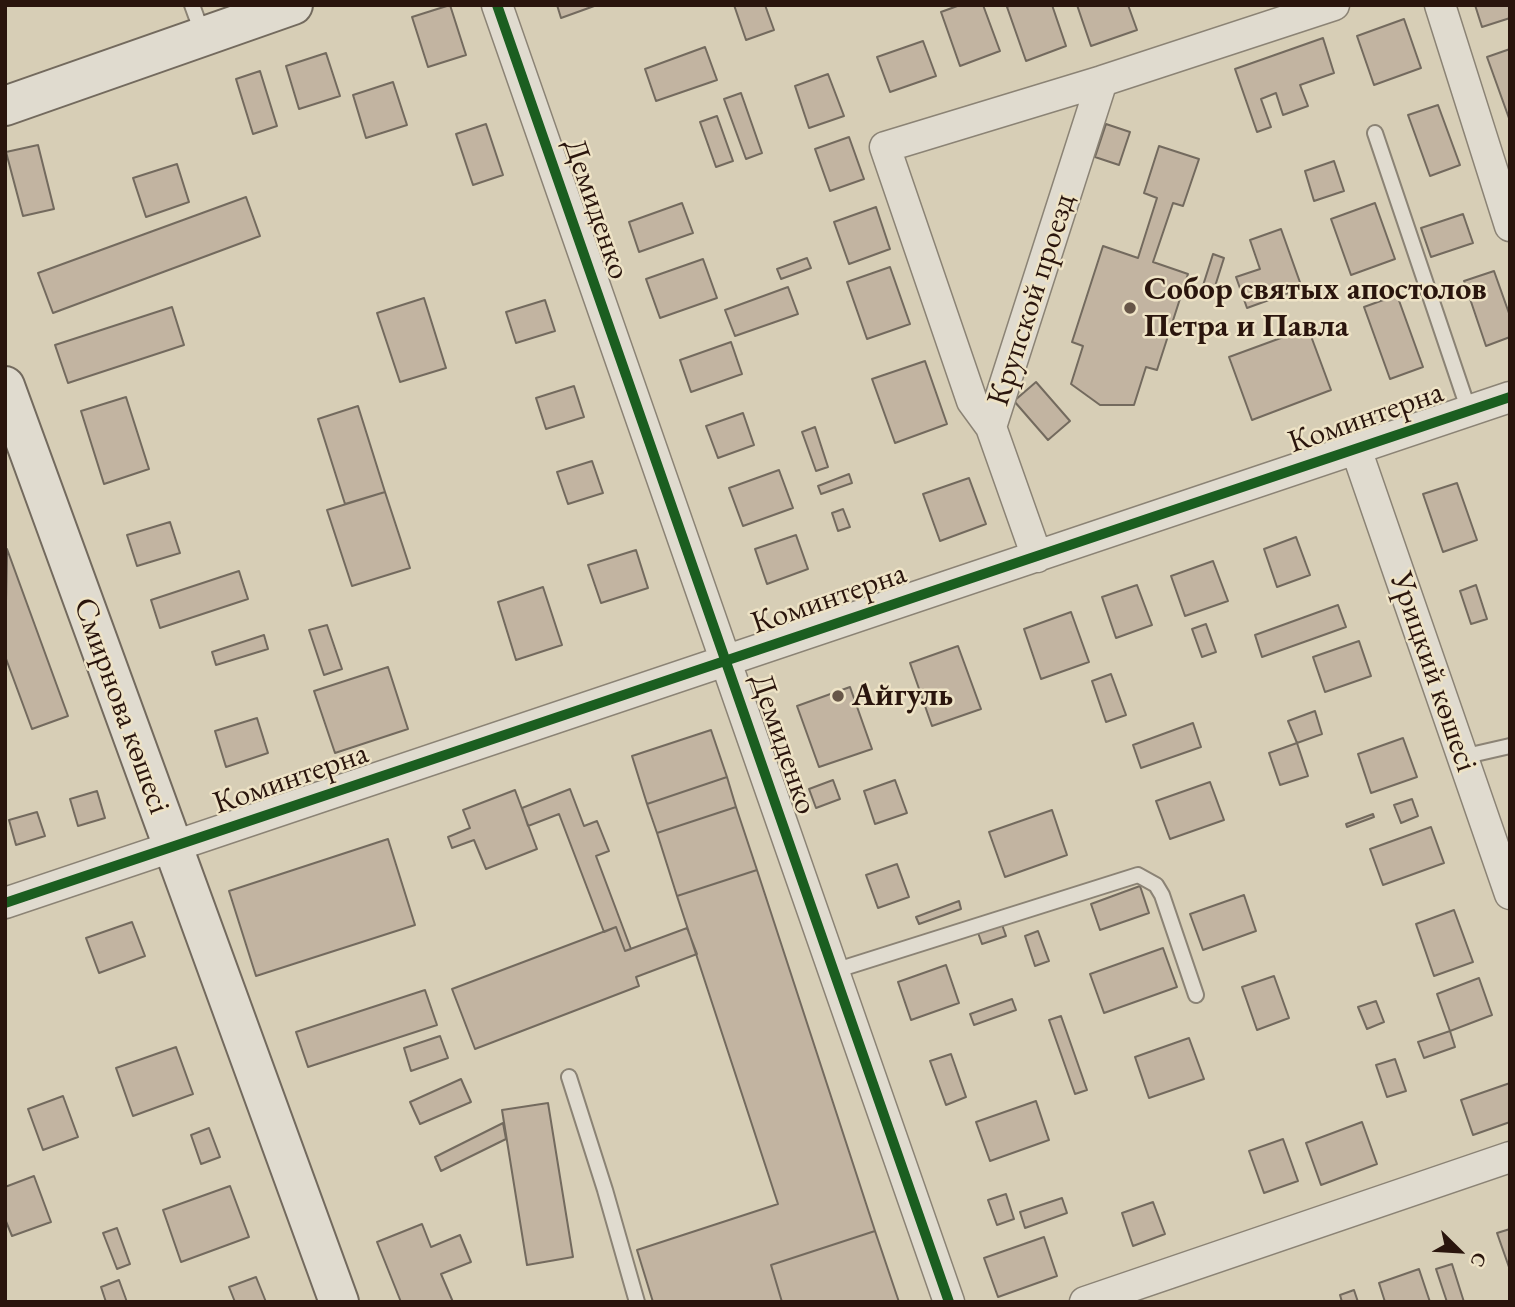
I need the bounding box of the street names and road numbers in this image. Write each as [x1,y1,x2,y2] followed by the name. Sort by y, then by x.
[554,134,638,284] street label: Демиденко
[980,189,1084,411] street label: Крупской проезд
[1284,374,1448,462] street label: Коминтерна
[747,555,911,643] street label: Коминтерна
[1381,567,1485,777] street label: Урицкий көшесі
[64,593,178,819] street label: Смирнова көшесі
[741,669,825,819] street label: Демиденко
[209,735,373,823] street label: Коминтерна

